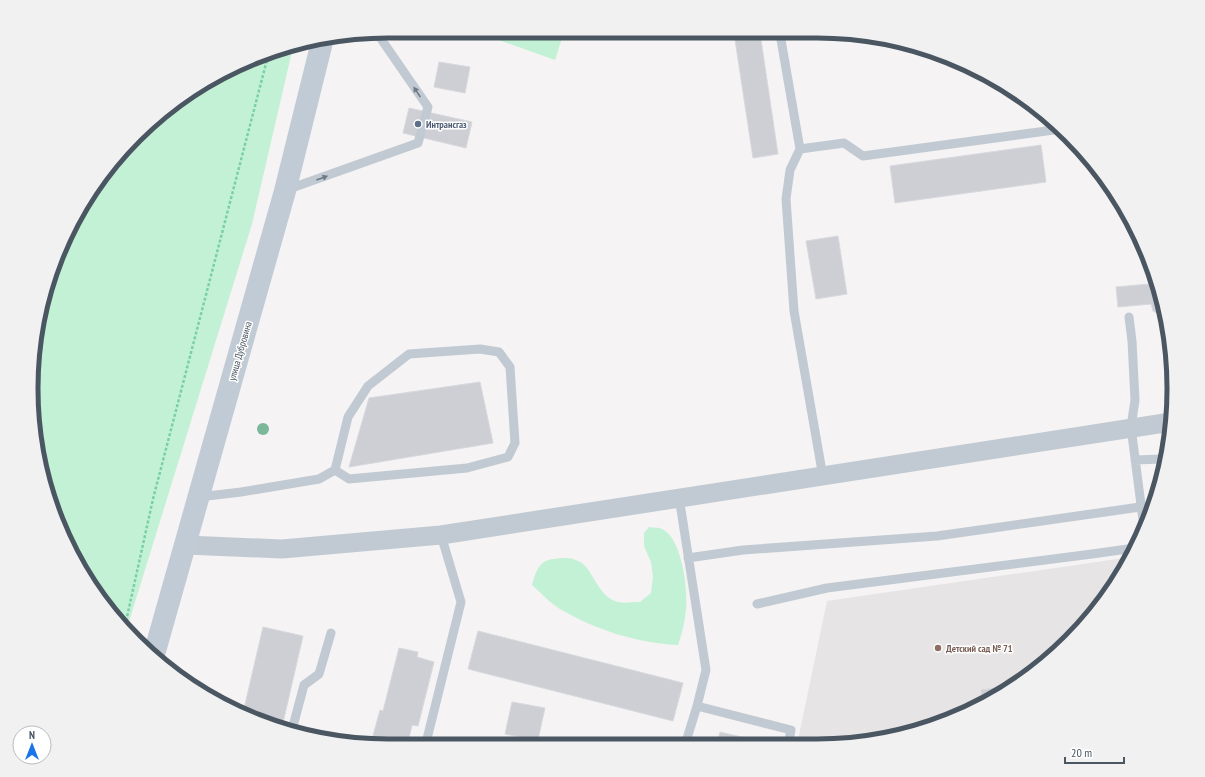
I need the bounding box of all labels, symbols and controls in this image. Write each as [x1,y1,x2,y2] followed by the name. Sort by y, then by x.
[413,86,421,97] one-way arrow
[426,118,467,131] place label: Интрансгаз
[413,119,423,129] marker: Интрансгаз
[316,174,328,180] one-way arrow
[225,320,255,382] street label: улица Дубровина
[946,642,1013,655] place label: Детский сад № 71
[933,643,943,653] marker: Детский сад № 71
[12,725,52,765] north arrow
[29,728,35,742] text: N
[1065,739,1124,765] scale bar
[1071,745,1092,760] text: 20 m

